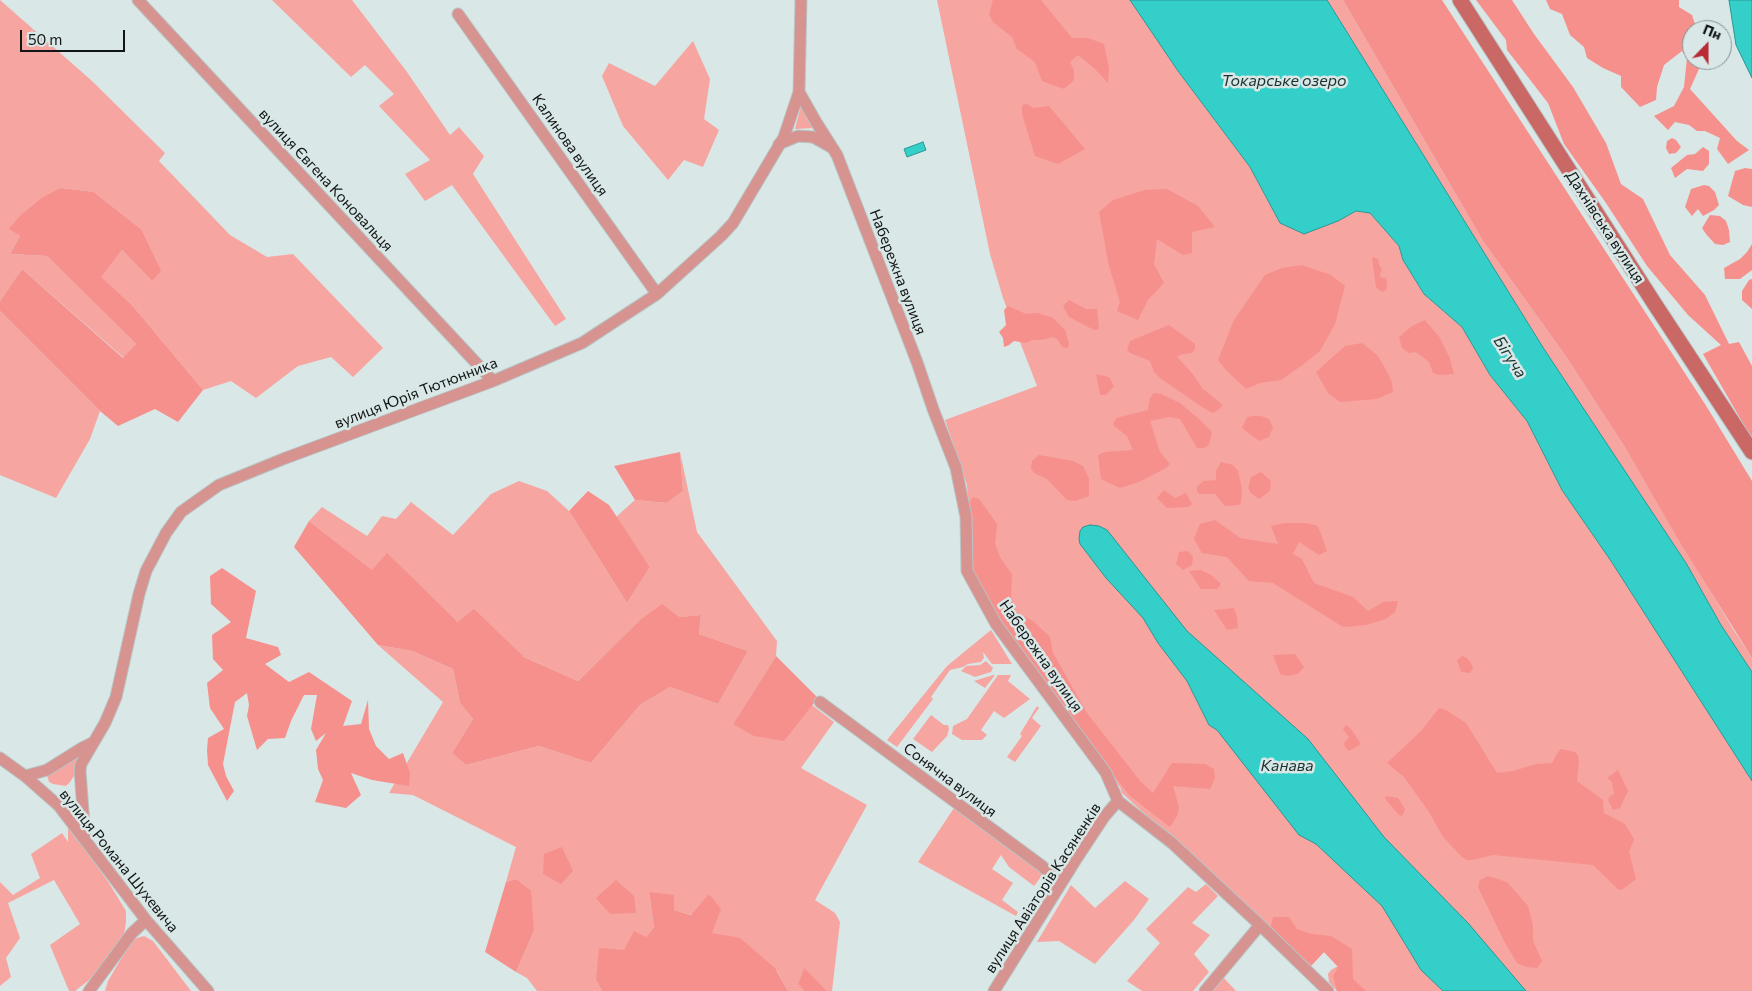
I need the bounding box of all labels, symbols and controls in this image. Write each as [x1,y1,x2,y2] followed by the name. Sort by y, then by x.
[22,20,128,52] scale bar
[1682,20,1732,70] north arrow
[1701,20,1724,43] text: Пн
[28,30,62,48] text: 50 m
[1221,71,1347,91] water label: Токарське озеро
[528,91,612,199] street label: Калинова вулиця
[255,105,397,255] street label: вулиця Євгена Коновальця
[1562,167,1648,287] street label: Дахнівська вулиця
[866,207,930,337] street label: Набережна вулиця
[1489,332,1531,382] water label: Бігуча
[332,354,500,432] street label: вулиця Юрія Тютюнника
[996,596,1086,716] street label: Набережна вулиця
[900,739,1000,821] street label: Сонячна вулиця
[1260,756,1314,776] water label: Канава
[56,786,182,936] street label: вулиця Романа Шухевича
[981,800,1105,976] street label: вулиця Авіаторів Касяненків

